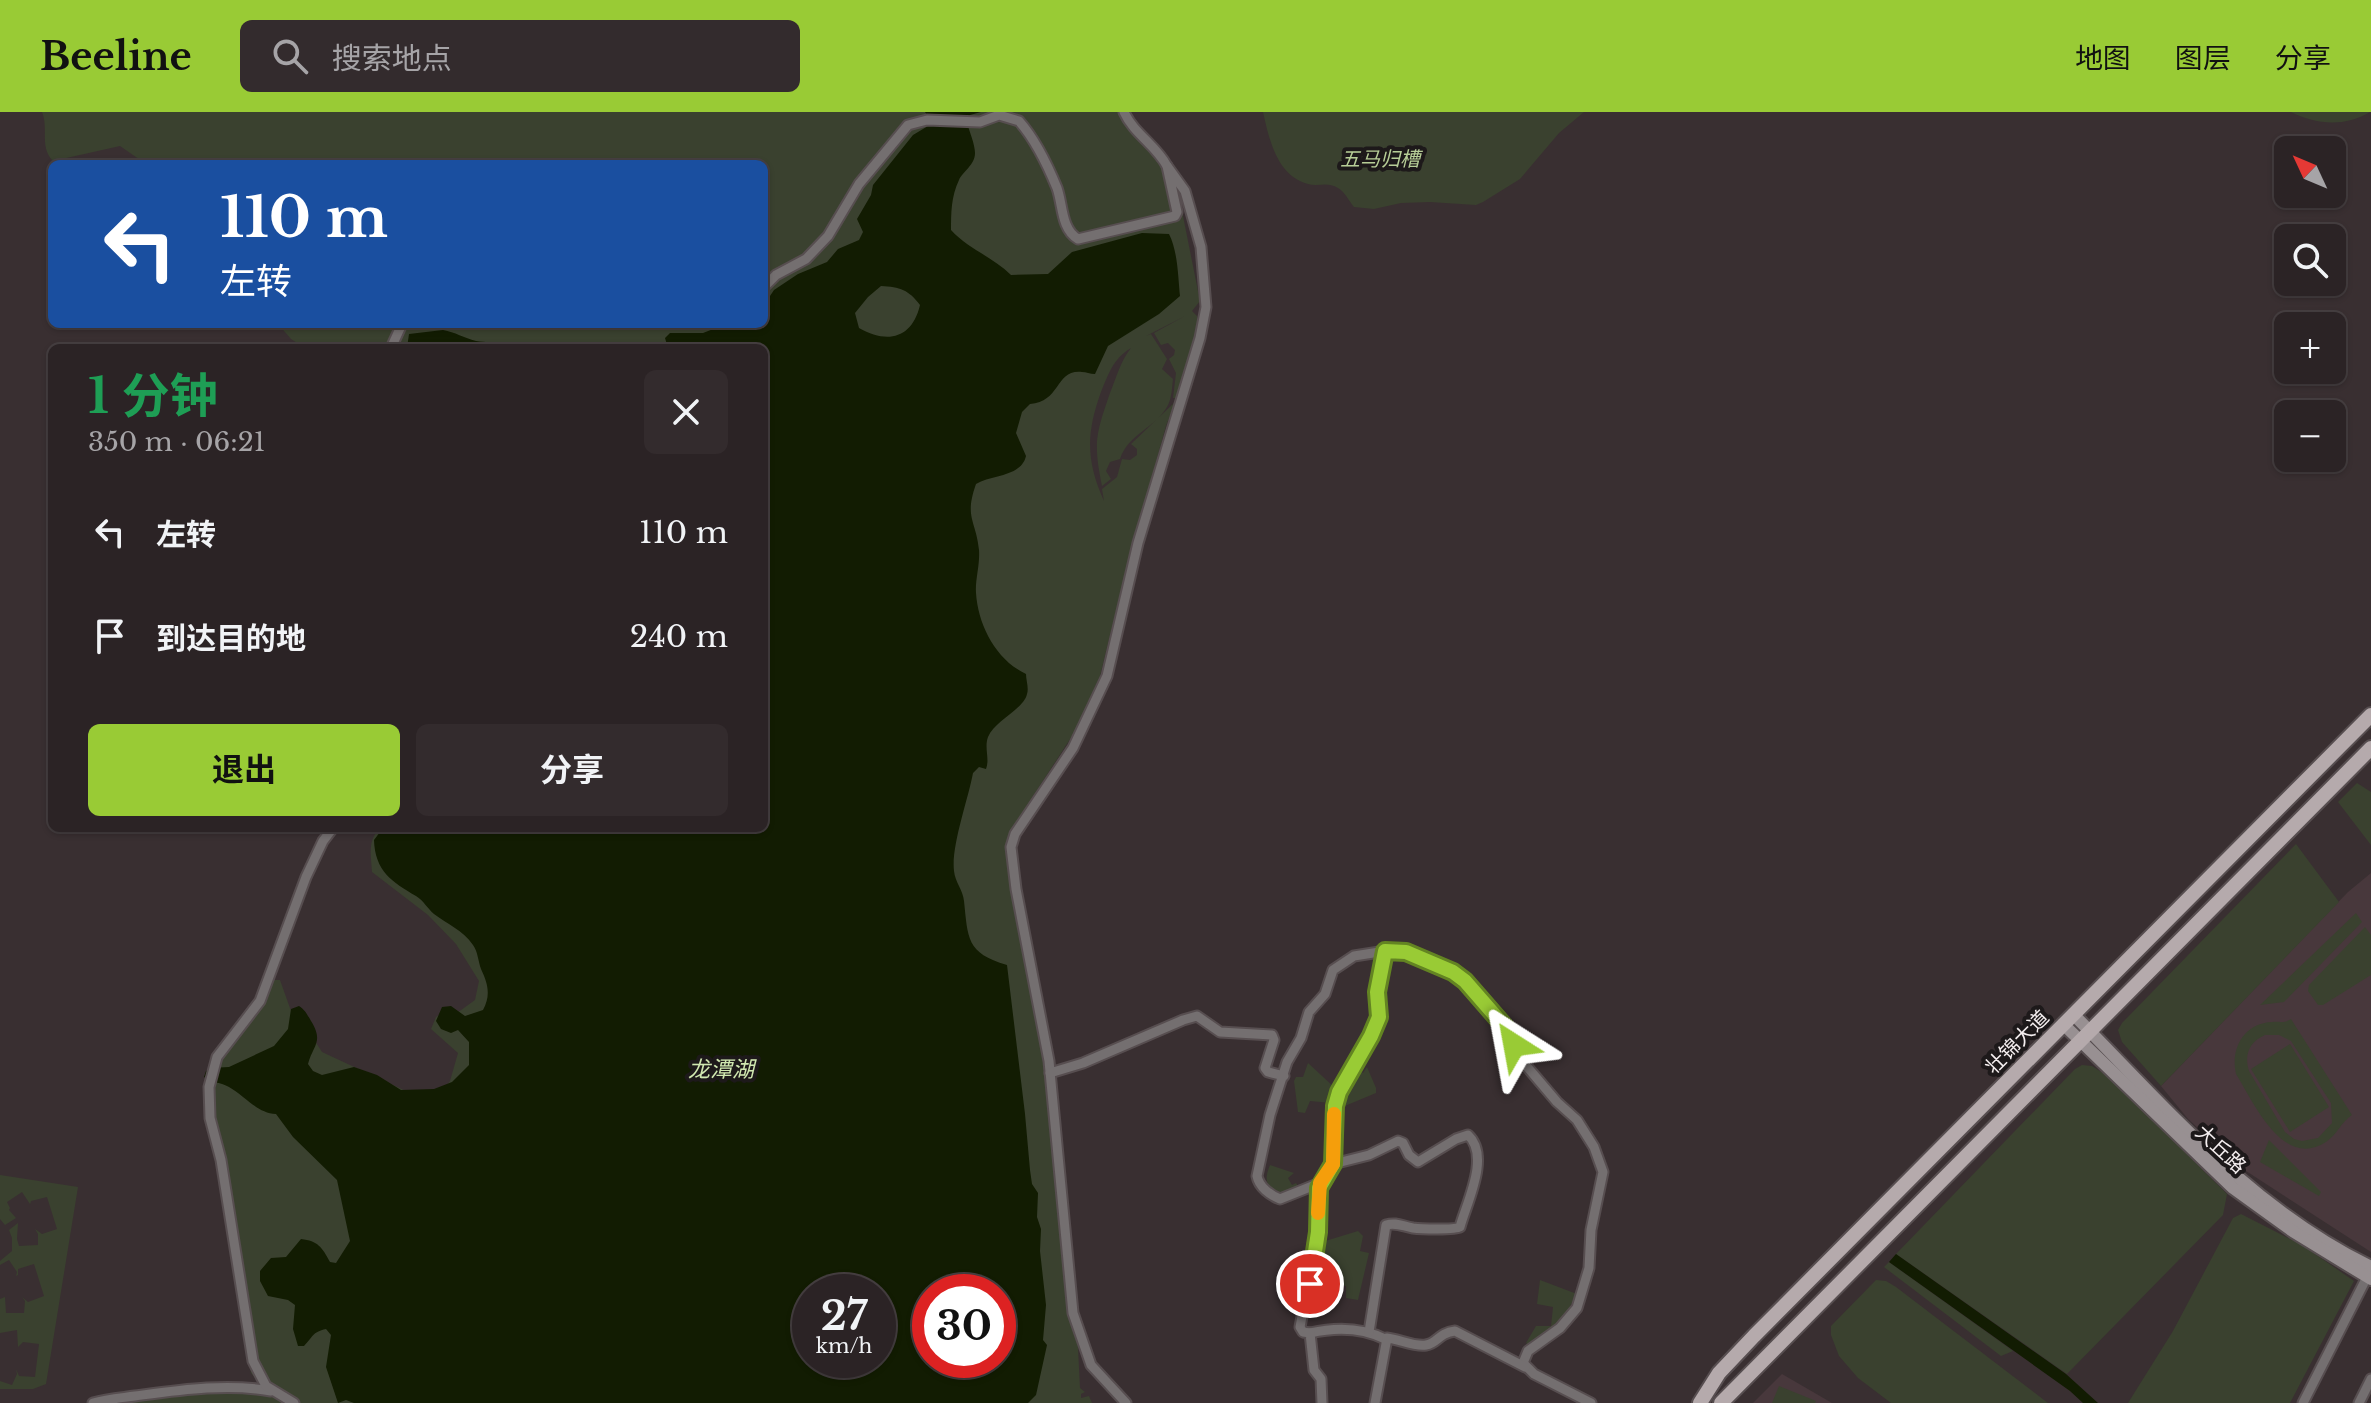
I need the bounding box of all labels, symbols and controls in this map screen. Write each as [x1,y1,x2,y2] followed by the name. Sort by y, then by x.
[240,20,800,92] search box
[40,33,192,80] text: Beeline
[268,34,312,78] icon: search
[332,40,452,77] text: 搜索地点
[2075,41,2131,76] text: 地图
[2175,41,2231,76] text: 图层
[2275,41,2331,76] text: 分享
[2274,136,2346,208] north arrow
[2274,136,2346,472] map controls
[1340,147,1424,171] park label: 五马归槽
[220,183,388,252] text: 110 m
[88,192,192,296] icon: left
[2274,224,2346,296] button: search
[220,259,292,304] text: 左转
[2274,312,2346,384] button: +
[88,366,218,426] text: 1 分钟
[644,370,728,454] button: close
[2274,400,2346,472] button: −
[88,426,265,458] text: 350 m · 06:21
[88,510,132,554] icon: left
[639,514,728,551] text: 110 m
[156,516,216,553] text: 左转
[88,614,132,658] icon: arrive
[630,618,728,655] text: 240 m
[156,620,306,657] text: 到达目的地
[88,724,400,816] button: 退出
[416,724,728,816] button: 分享
[1472,1003,1556,1087] position arrow
[1980,1005,2054,1079] street label: 壮锦大道
[688,1056,757,1083] water label: 龙潭湖
[2191,1120,2251,1178] street label: 大丘路
[1276,1250,1344,1318] pin
[1288,1262,1332,1306] icon: arrive
[912,1274,1016,1378] speed limit sign: 30
[821,1291,867,1341] text: 27
[816,1334,872,1358] text: km/h

